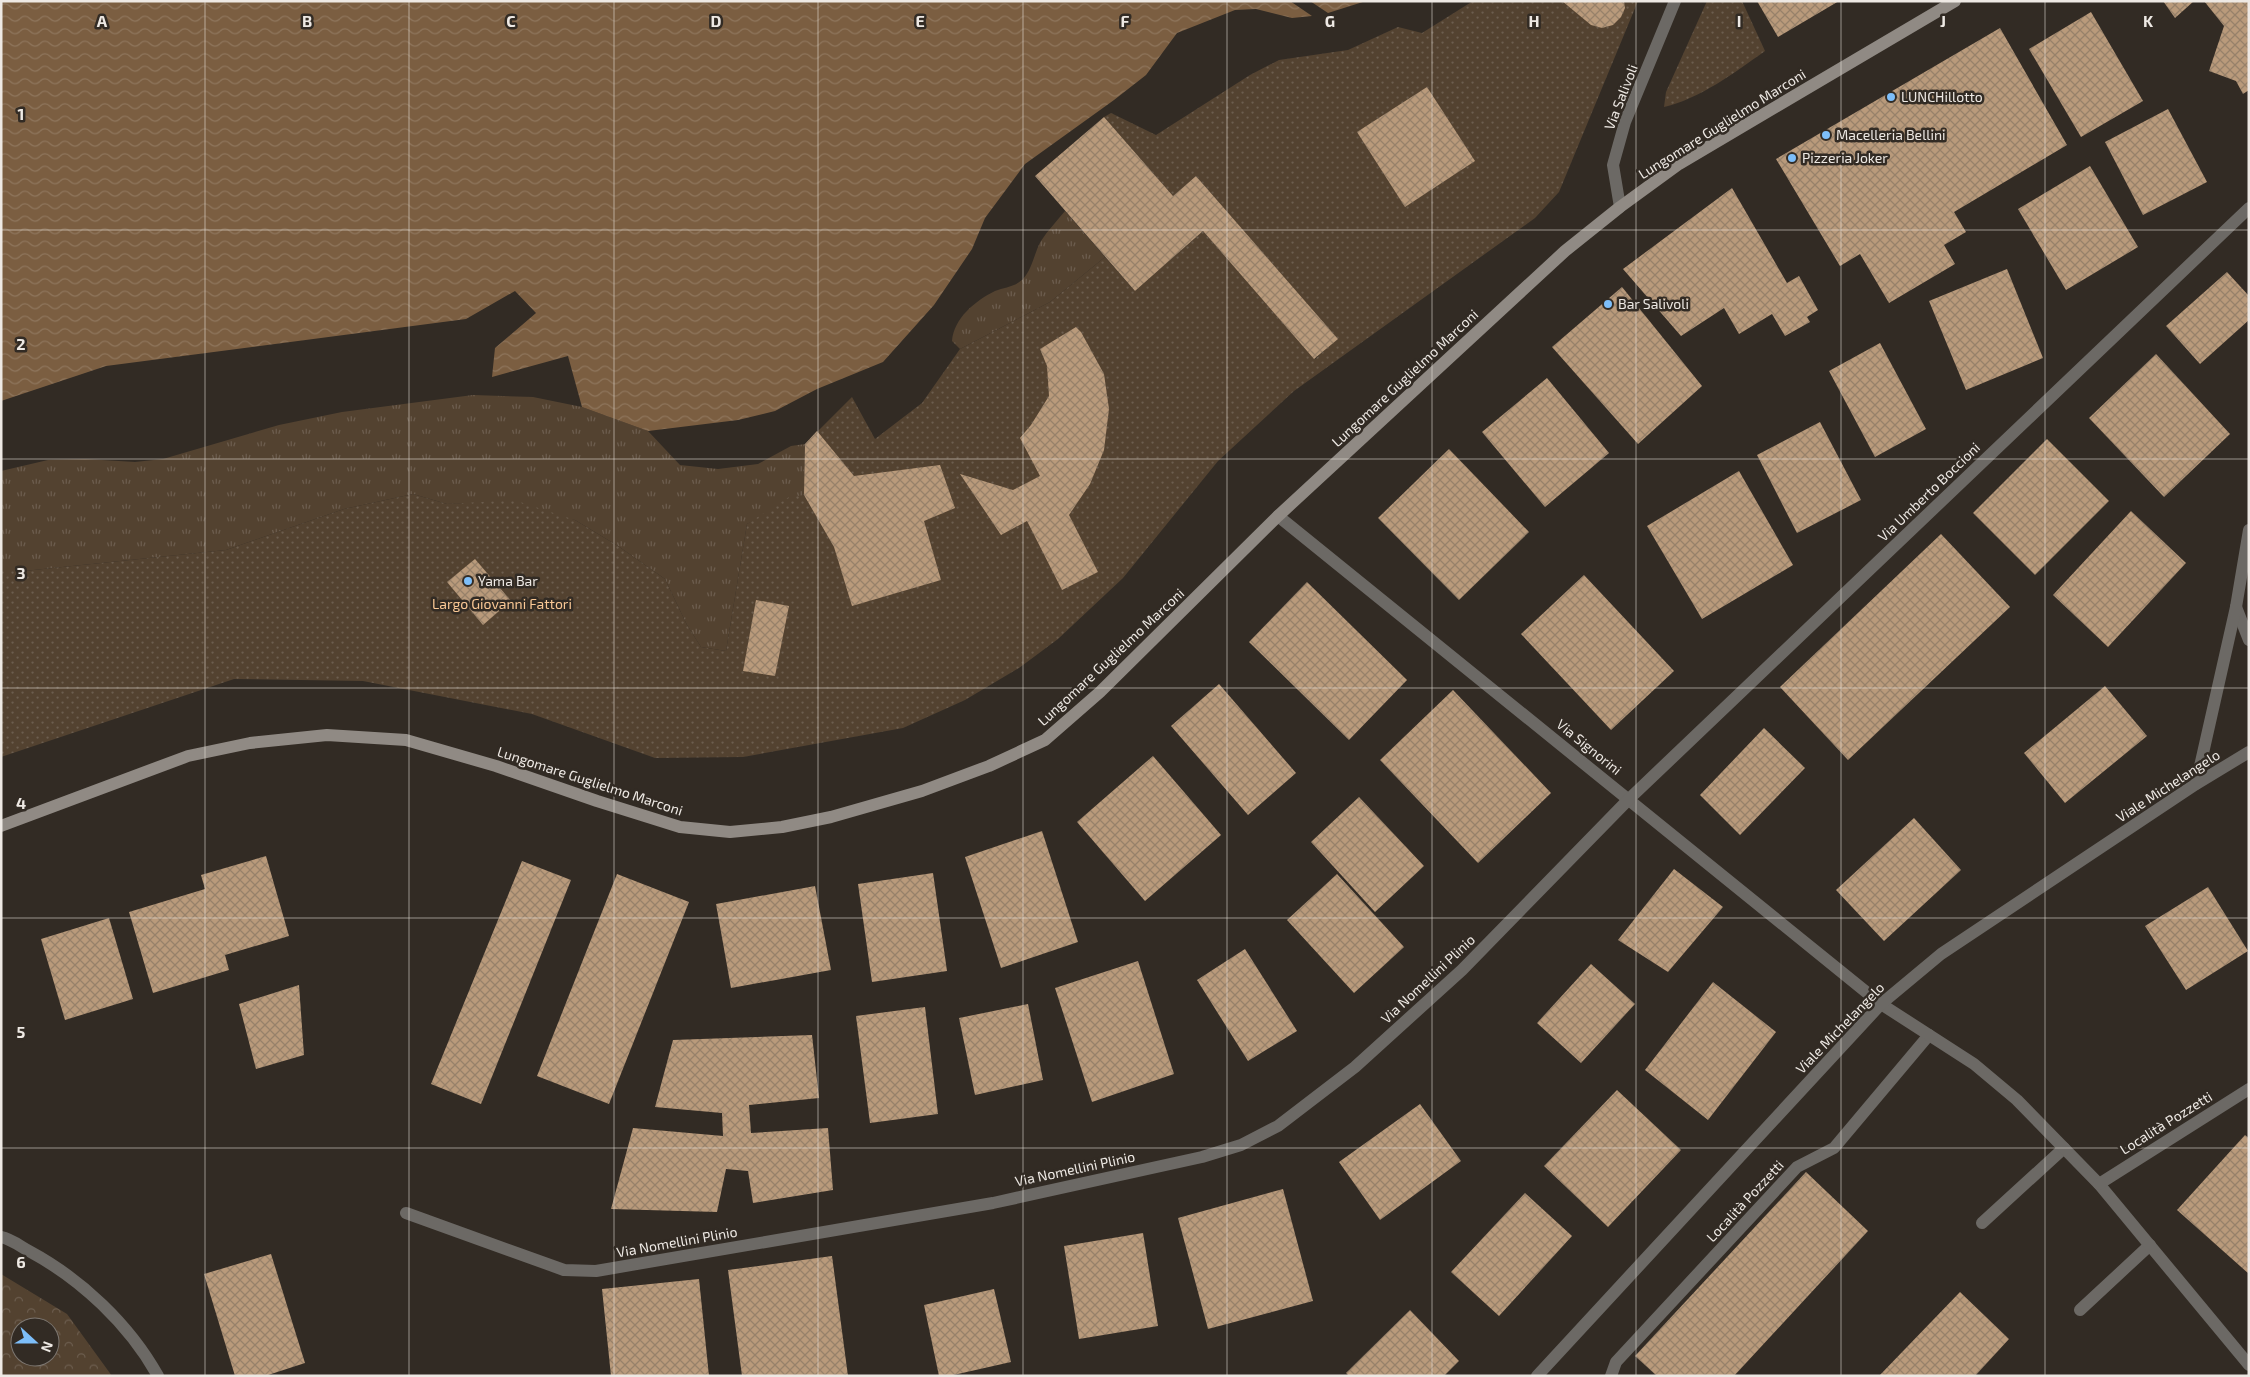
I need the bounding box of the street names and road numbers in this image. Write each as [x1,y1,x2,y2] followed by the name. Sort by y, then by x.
[1600,62,1641,132] street label: Via Salivoli
[1635,65,1808,182] street label: Lungomare Guglielmo Marconi
[1328,305,1481,450] street label: Lungomare Guglielmo Marconi
[1874,439,1983,545] street label: Via Umberto Boccioni
[1034,584,1187,729] street label: Lungomare Guglielmo Marconi
[1553,715,1625,778] street label: Via Signorini
[495,742,685,819] street label: Lungomare Guglielmo Marconi
[2113,746,2223,825] street label: Viale Michelangelo
[1377,931,1478,1027] street label: Via Nomellini Plinio
[1792,979,1887,1077] street label: Viale Michelangelo
[2117,1087,2215,1158] street label: Località Pozzetti
[1013,1147,1137,1190] street label: Via Nomellini Plinio
[1702,1156,1787,1245] street label: Località Pozzetti
[615,1223,739,1261] street label: Via Nomellini Plinio

